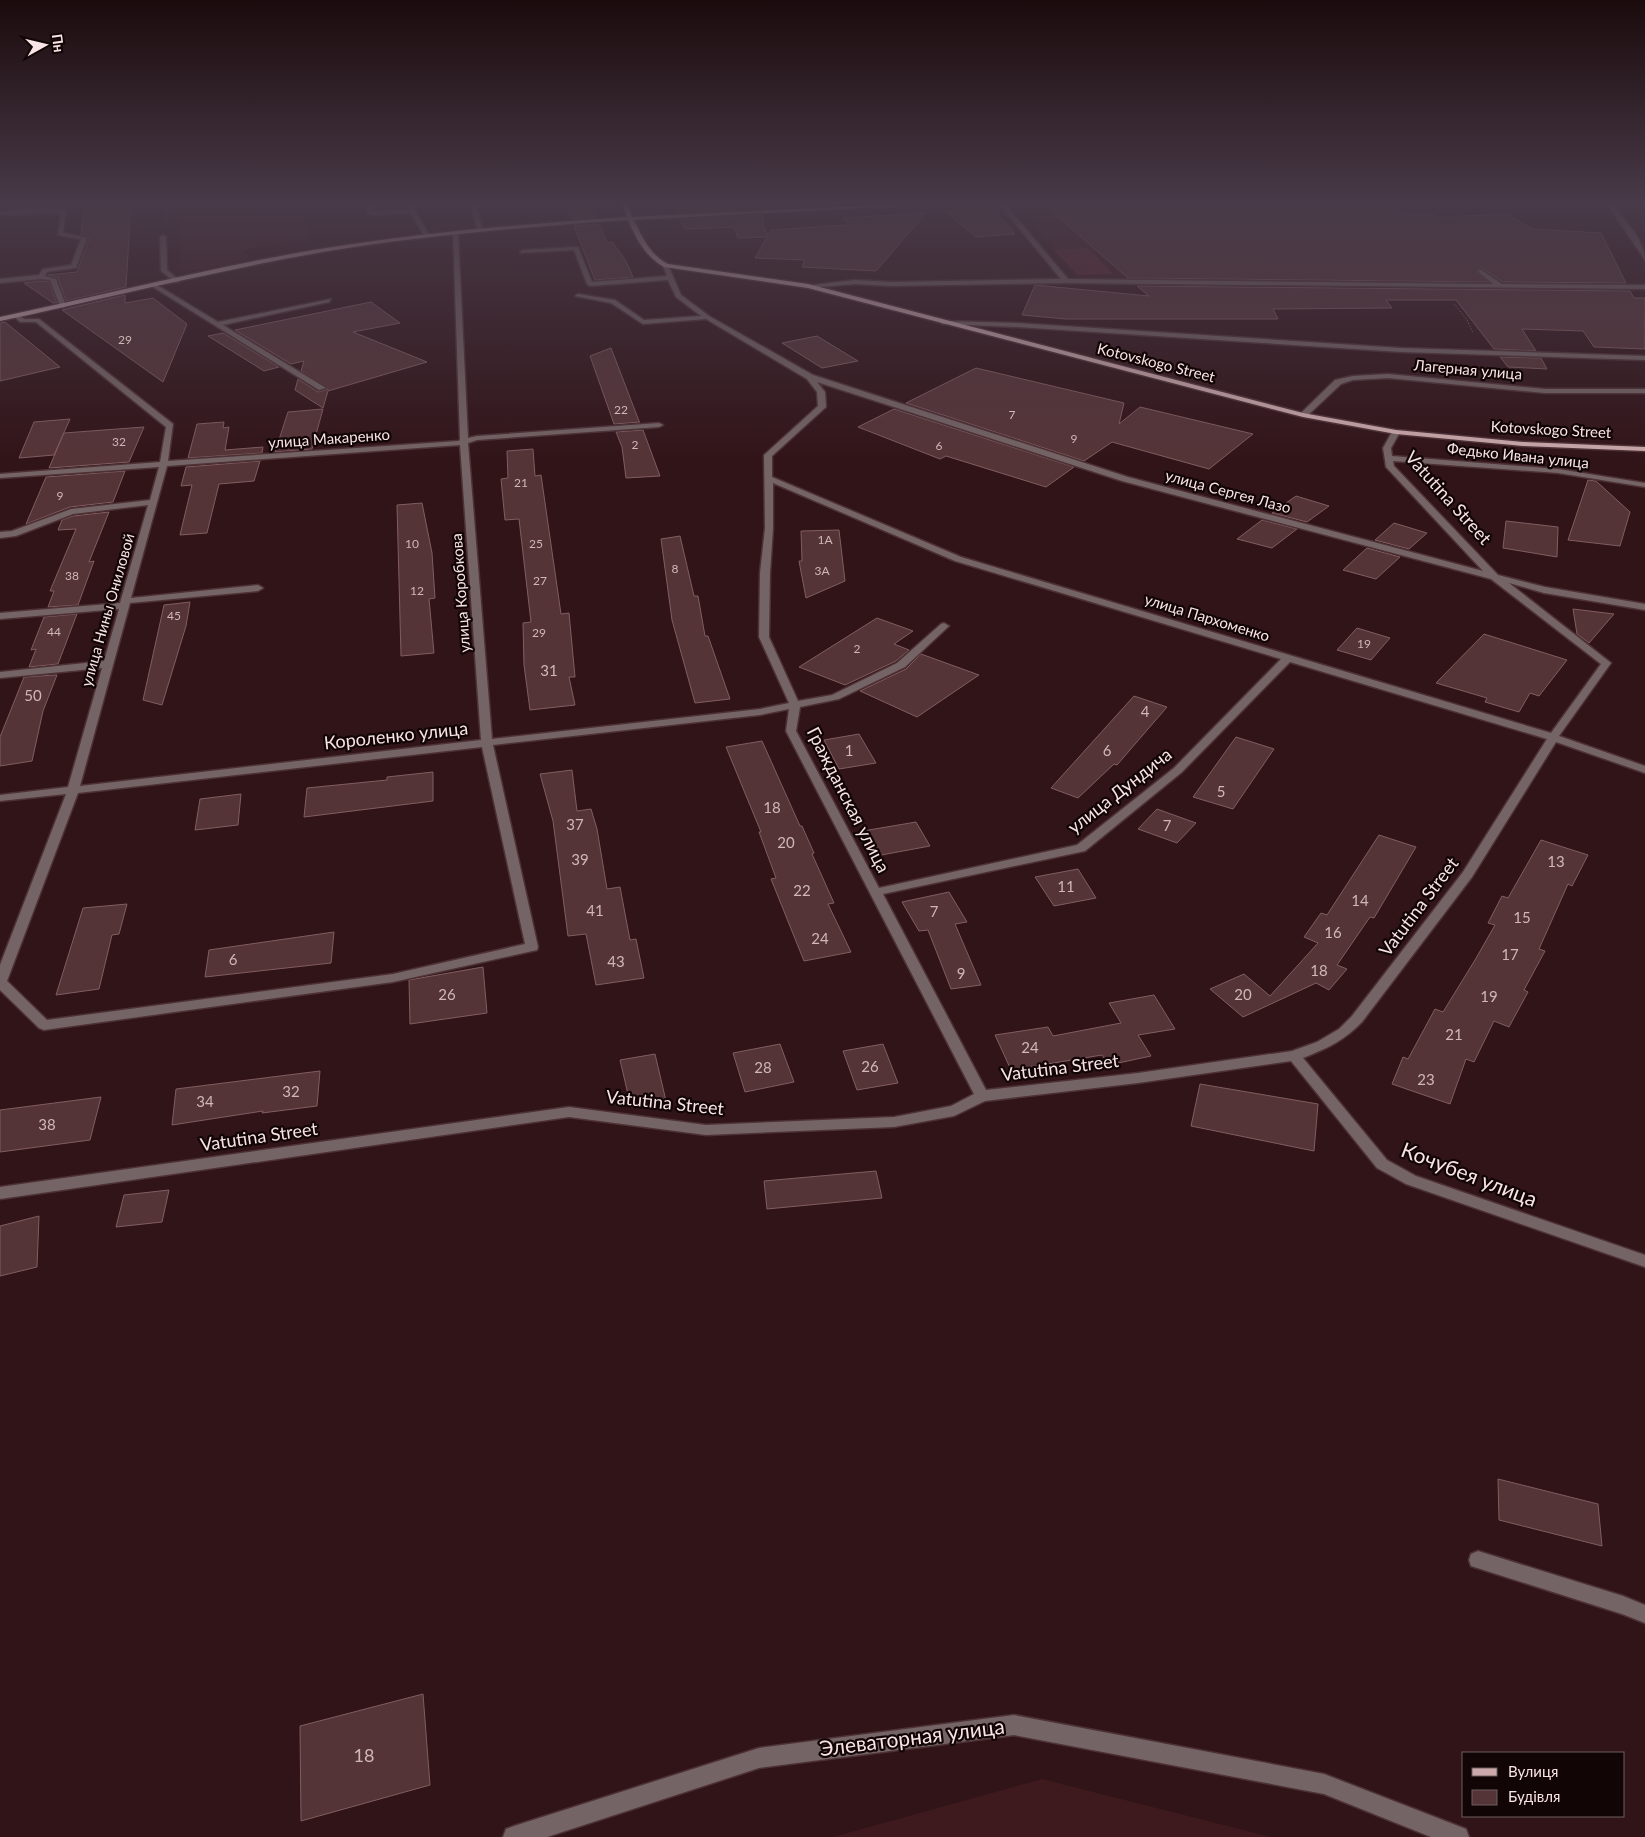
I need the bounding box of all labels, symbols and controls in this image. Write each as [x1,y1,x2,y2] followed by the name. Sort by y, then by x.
[20,20,70,70] north arrow
[49,33,68,53] text: Пн
[118,332,132,347] house number: 29
[1096,339,1218,386] street label: Kotovskogo Street
[1412,355,1523,383] street label: Лагерная улица
[614,402,628,417] house number: 22
[1009,407,1016,422] house number: 7
[1490,417,1612,441] street label: Kotovskogo Street
[267,425,390,451] street label: улица Макаренко
[1071,431,1078,446] house number: 9
[112,434,126,449] house number: 32
[632,437,639,452] house number: 2
[936,438,943,453] house number: 6
[1446,439,1590,471] street label: Федько Ивана улица
[1401,446,1497,549] street label: Vatutina Street
[1163,466,1293,516] street label: улица Сергея Лазо
[514,475,528,490] house number: 21
[57,488,64,503] house number: 9
[77,531,138,688] street label: улица Нины Ониловой
[817,532,833,547] house number: 1А
[447,533,473,653] street label: улица Коробкова
[405,536,419,551] house number: 10
[529,536,543,551] house number: 25
[672,561,679,576] house number: 8
[814,563,830,578] house number: 3А
[65,568,79,583] house number: 38
[533,573,547,588] house number: 27
[410,583,424,598] house number: 12
[1143,589,1272,645] street label: улица Пархоменко
[167,608,181,623] house number: 45
[47,624,61,639] house number: 44
[532,625,546,640] house number: 29
[1357,636,1371,651] house number: 19
[854,641,861,656] house number: 2
[540,661,558,679] house number: 31
[24,686,42,704] house number: 50
[1141,702,1150,720] house number: 4
[323,717,469,754] street label: Короленко улица
[803,723,895,876] street label: Гражданская улица
[845,741,853,759] house number: 1
[1103,741,1112,759] house number: 6
[1063,743,1176,838] street label: улица Дундича
[1217,782,1225,800] house number: 5
[763,798,781,816] house number: 18
[566,815,584,833] house number: 37
[1163,816,1172,834] house number: 7
[777,833,795,851] house number: 20
[571,850,589,868] house number: 39
[1374,852,1463,960] street label: Vatutina Street
[1547,852,1565,870] house number: 13
[1057,877,1075,895] house number: 11
[793,881,811,899] house number: 22
[1351,891,1369,909] house number: 14
[586,901,604,919] house number: 41
[930,902,939,920] house number: 7
[1513,908,1531,926] house number: 15
[1324,923,1342,941] house number: 16
[811,929,829,947] house number: 24
[1501,945,1519,963] house number: 17
[229,950,238,968] house number: 6
[607,952,625,970] house number: 43
[1310,961,1328,979] house number: 18
[957,964,965,982] house number: 9
[438,985,456,1003] house number: 26
[1234,985,1252,1003] house number: 20
[1480,987,1498,1005] house number: 19
[1445,1025,1463,1043] house number: 21
[1021,1038,1039,1056] house number: 24
[1000,1049,1120,1085] street label: Vatutina Street
[861,1057,879,1075] house number: 26
[754,1058,772,1076] house number: 28
[1417,1070,1435,1088] house number: 23
[282,1082,300,1100] house number: 32
[605,1085,726,1119] street label: Vatutina Street
[196,1092,214,1110] house number: 34
[38,1115,56,1133] house number: 38
[199,1117,319,1155] street label: Vatutina Street
[1398,1136,1541,1211] street label: Кочубея улица
[818,1713,1006,1760] street label: Элеваторная улица
[354,1744,374,1766] house number: 18
[1462,1752,1625,1817] legend
[1508,1762,1558,1780] text: Вулиця
[1508,1787,1560,1805] text: Будівля

